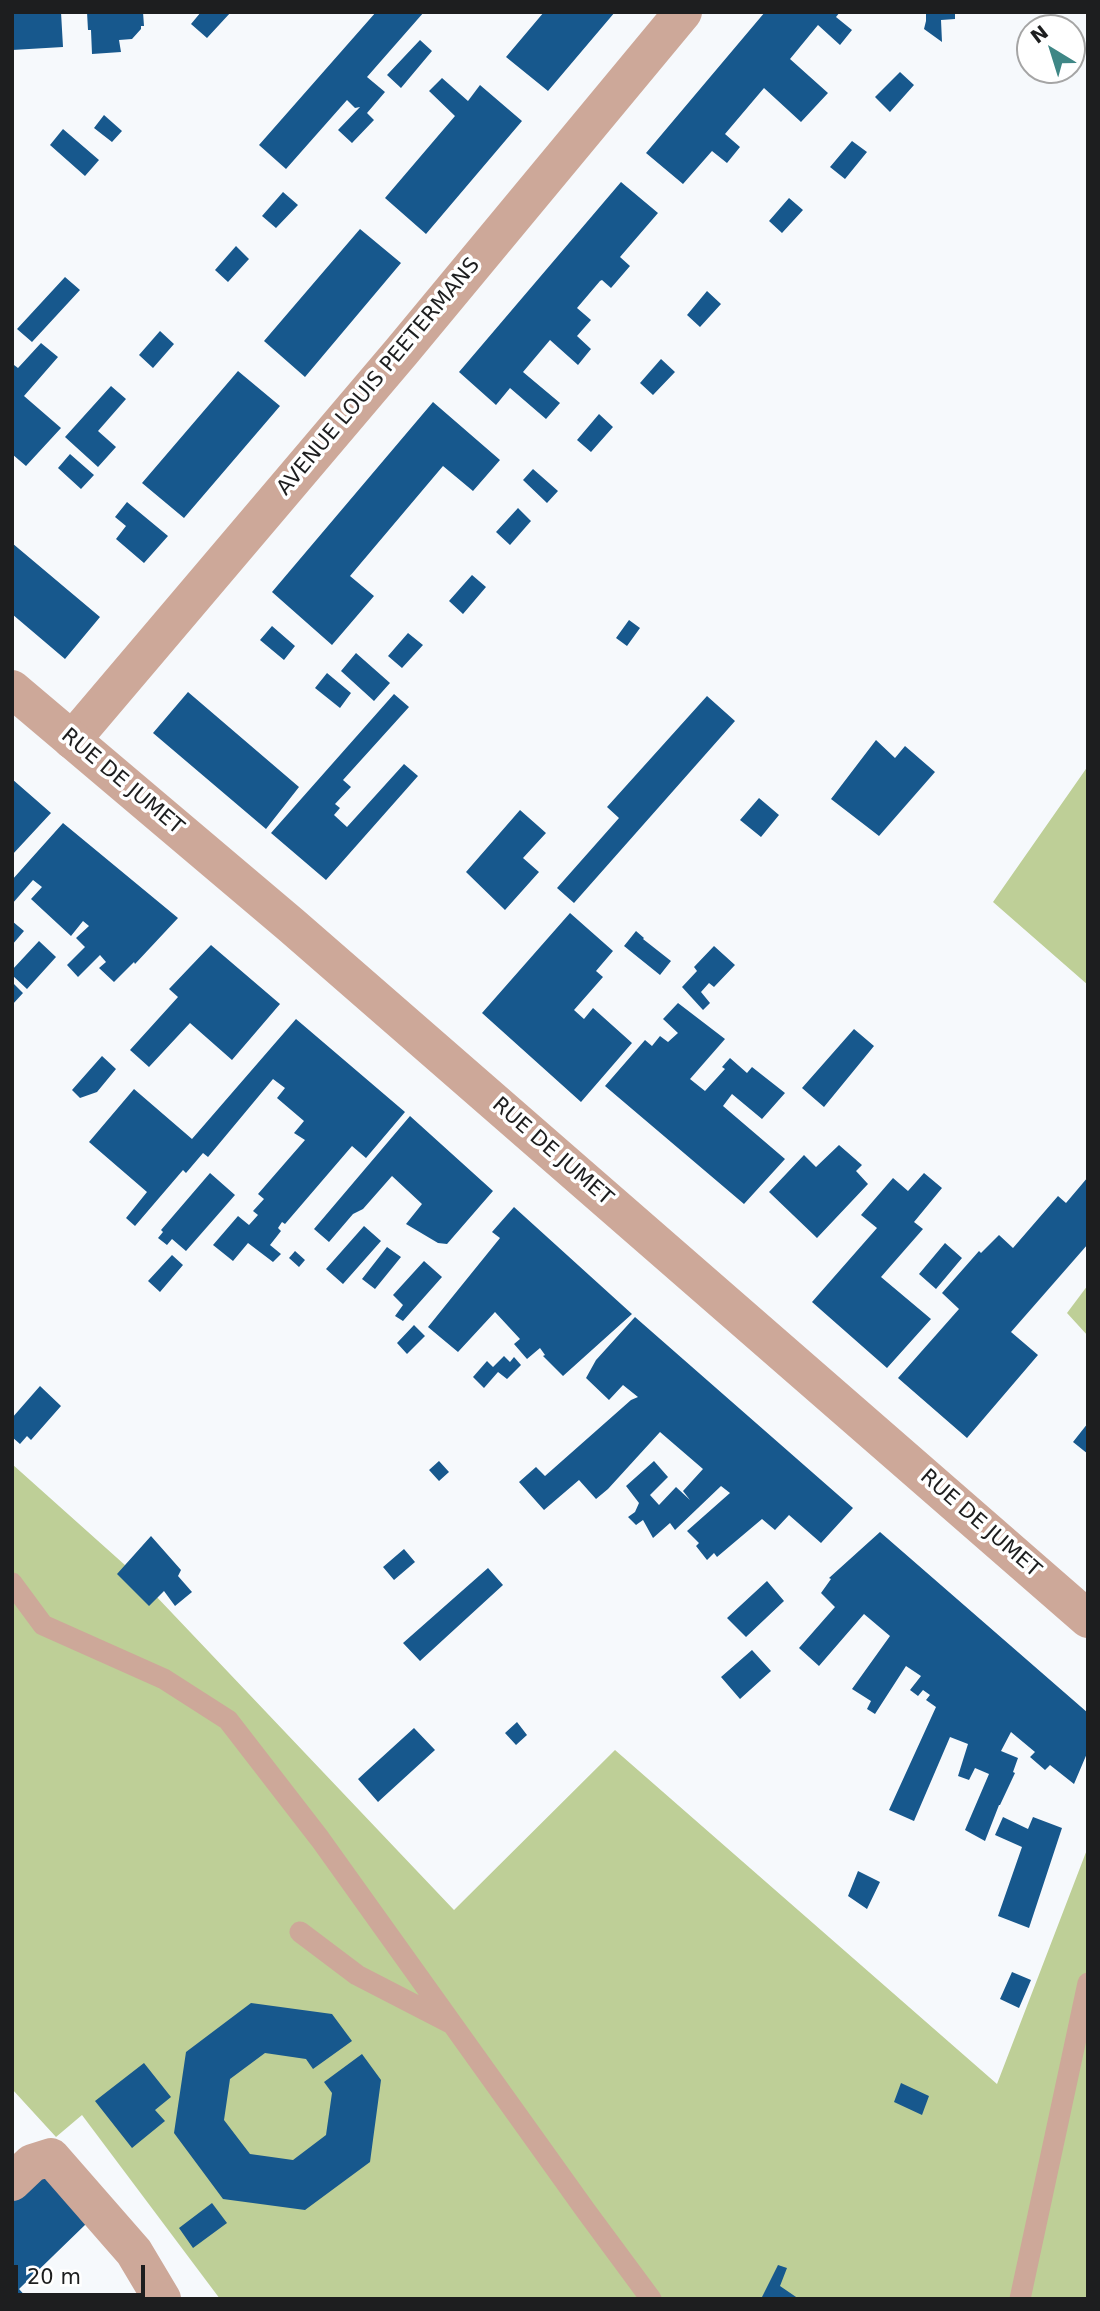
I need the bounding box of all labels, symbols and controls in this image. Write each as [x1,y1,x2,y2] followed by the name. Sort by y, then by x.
[1016,14,1086,84] north arrow
[1026,20,1052,48] text: N
[272,253,486,501] street label: AVENUE LOUIS PEETERMANS
[56,724,188,840] street label: RUE DE JUMET
[486,1093,618,1211] street label: RUE DE JUMET
[914,1465,1046,1583] street label: RUE DE JUMET
[18,2252,149,2296] scale bar
[27,2265,81,2289] text: 20 m

